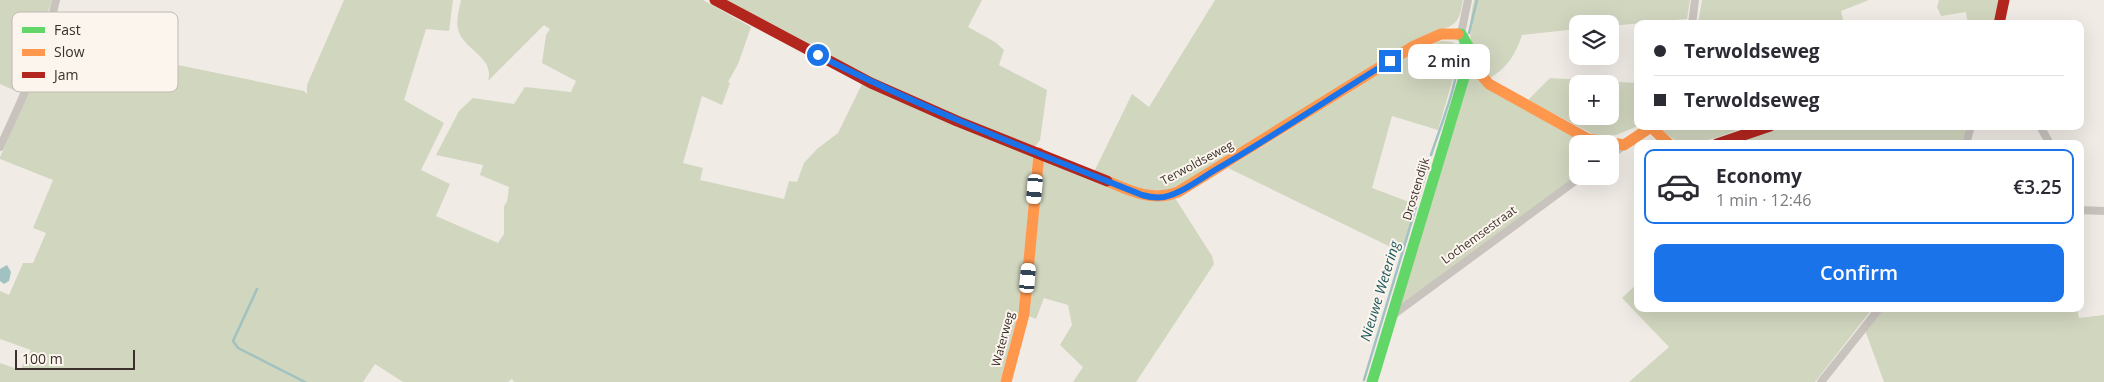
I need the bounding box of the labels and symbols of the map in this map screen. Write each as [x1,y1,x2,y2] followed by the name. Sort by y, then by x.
[12,12,178,92] legend
[54,20,81,39] text: Fast
[54,42,85,61] text: Slow
[807,44,829,66] route start
[1408,44,1490,78] callout: 2 min
[1379,50,1401,72] route end
[52,65,79,84] text: Jam
[1157,136,1237,189] street label: Terwoldseweg
[1398,155,1433,222] street label: Drostendijk
[1026,173,1043,205] car
[1438,201,1520,268] street label: Lochemsestraat
[1355,238,1404,343] water label: Nieuwe Wetering
[1019,262,1036,294] car
[987,309,1018,368] street label: Waterweg
[15,347,135,370] scale bar

